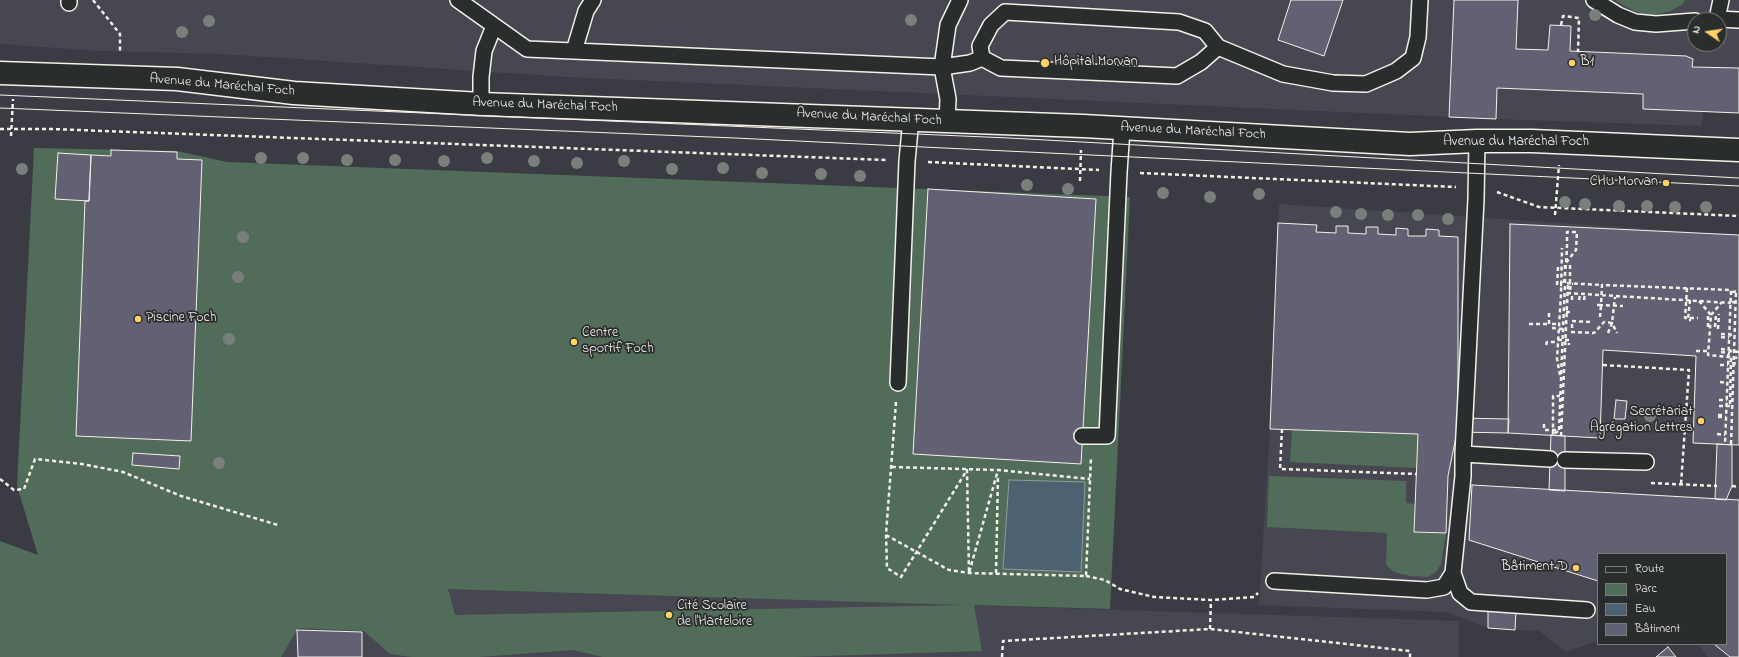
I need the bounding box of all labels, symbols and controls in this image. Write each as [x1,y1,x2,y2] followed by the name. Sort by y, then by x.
[1687,12,1727,52] north arrow
[1688,24,1705,35] text: N
[1054,55,1138,71] place label: Hôpital Morvan
[1580,55,1594,71] place label: B1
[1039,57,1051,69] marker: Hôpital Morvan
[1567,58,1577,68] marker: B1
[149,71,295,101] street label: Avenue du Maréchal Foch
[472,95,618,117] street label: Avenue du Maréchal Foch
[796,106,942,130] street label: Avenue du Maréchal Foch
[1120,120,1266,144] street label: Avenue du Maréchal Foch
[1443,135,1589,151] street label: Avenue du Maréchal Foch
[1590,175,1658,191] place label: CHU Morvan
[1661,178,1671,188] marker: CHU Morvan
[146,311,216,327] place label: Piscine Foch
[133,314,143,324] marker: Piscine Foch
[582,326,654,358] place label: Centre sportif Foch
[569,337,579,347] marker: Centre sportif Foch
[1590,405,1693,438] place label: Secrétariat Agrégation Lettres
[1696,416,1706,426] marker: Secrétariat Agrégation Lettres
[1597,553,1727,645] legend
[1501,560,1568,576] place label: Bâtiment D
[1635,560,1664,578] text: Route
[1571,563,1581,573] marker: Bâtiment D
[1635,580,1657,598] text: Parc
[677,599,752,632] place label: Cité Scolaire de l'Harteloire
[1635,600,1656,618] text: Eau
[664,610,674,620] marker: Cité Scolaire de l'Harteloire
[1635,620,1680,638] text: Bâtiment

